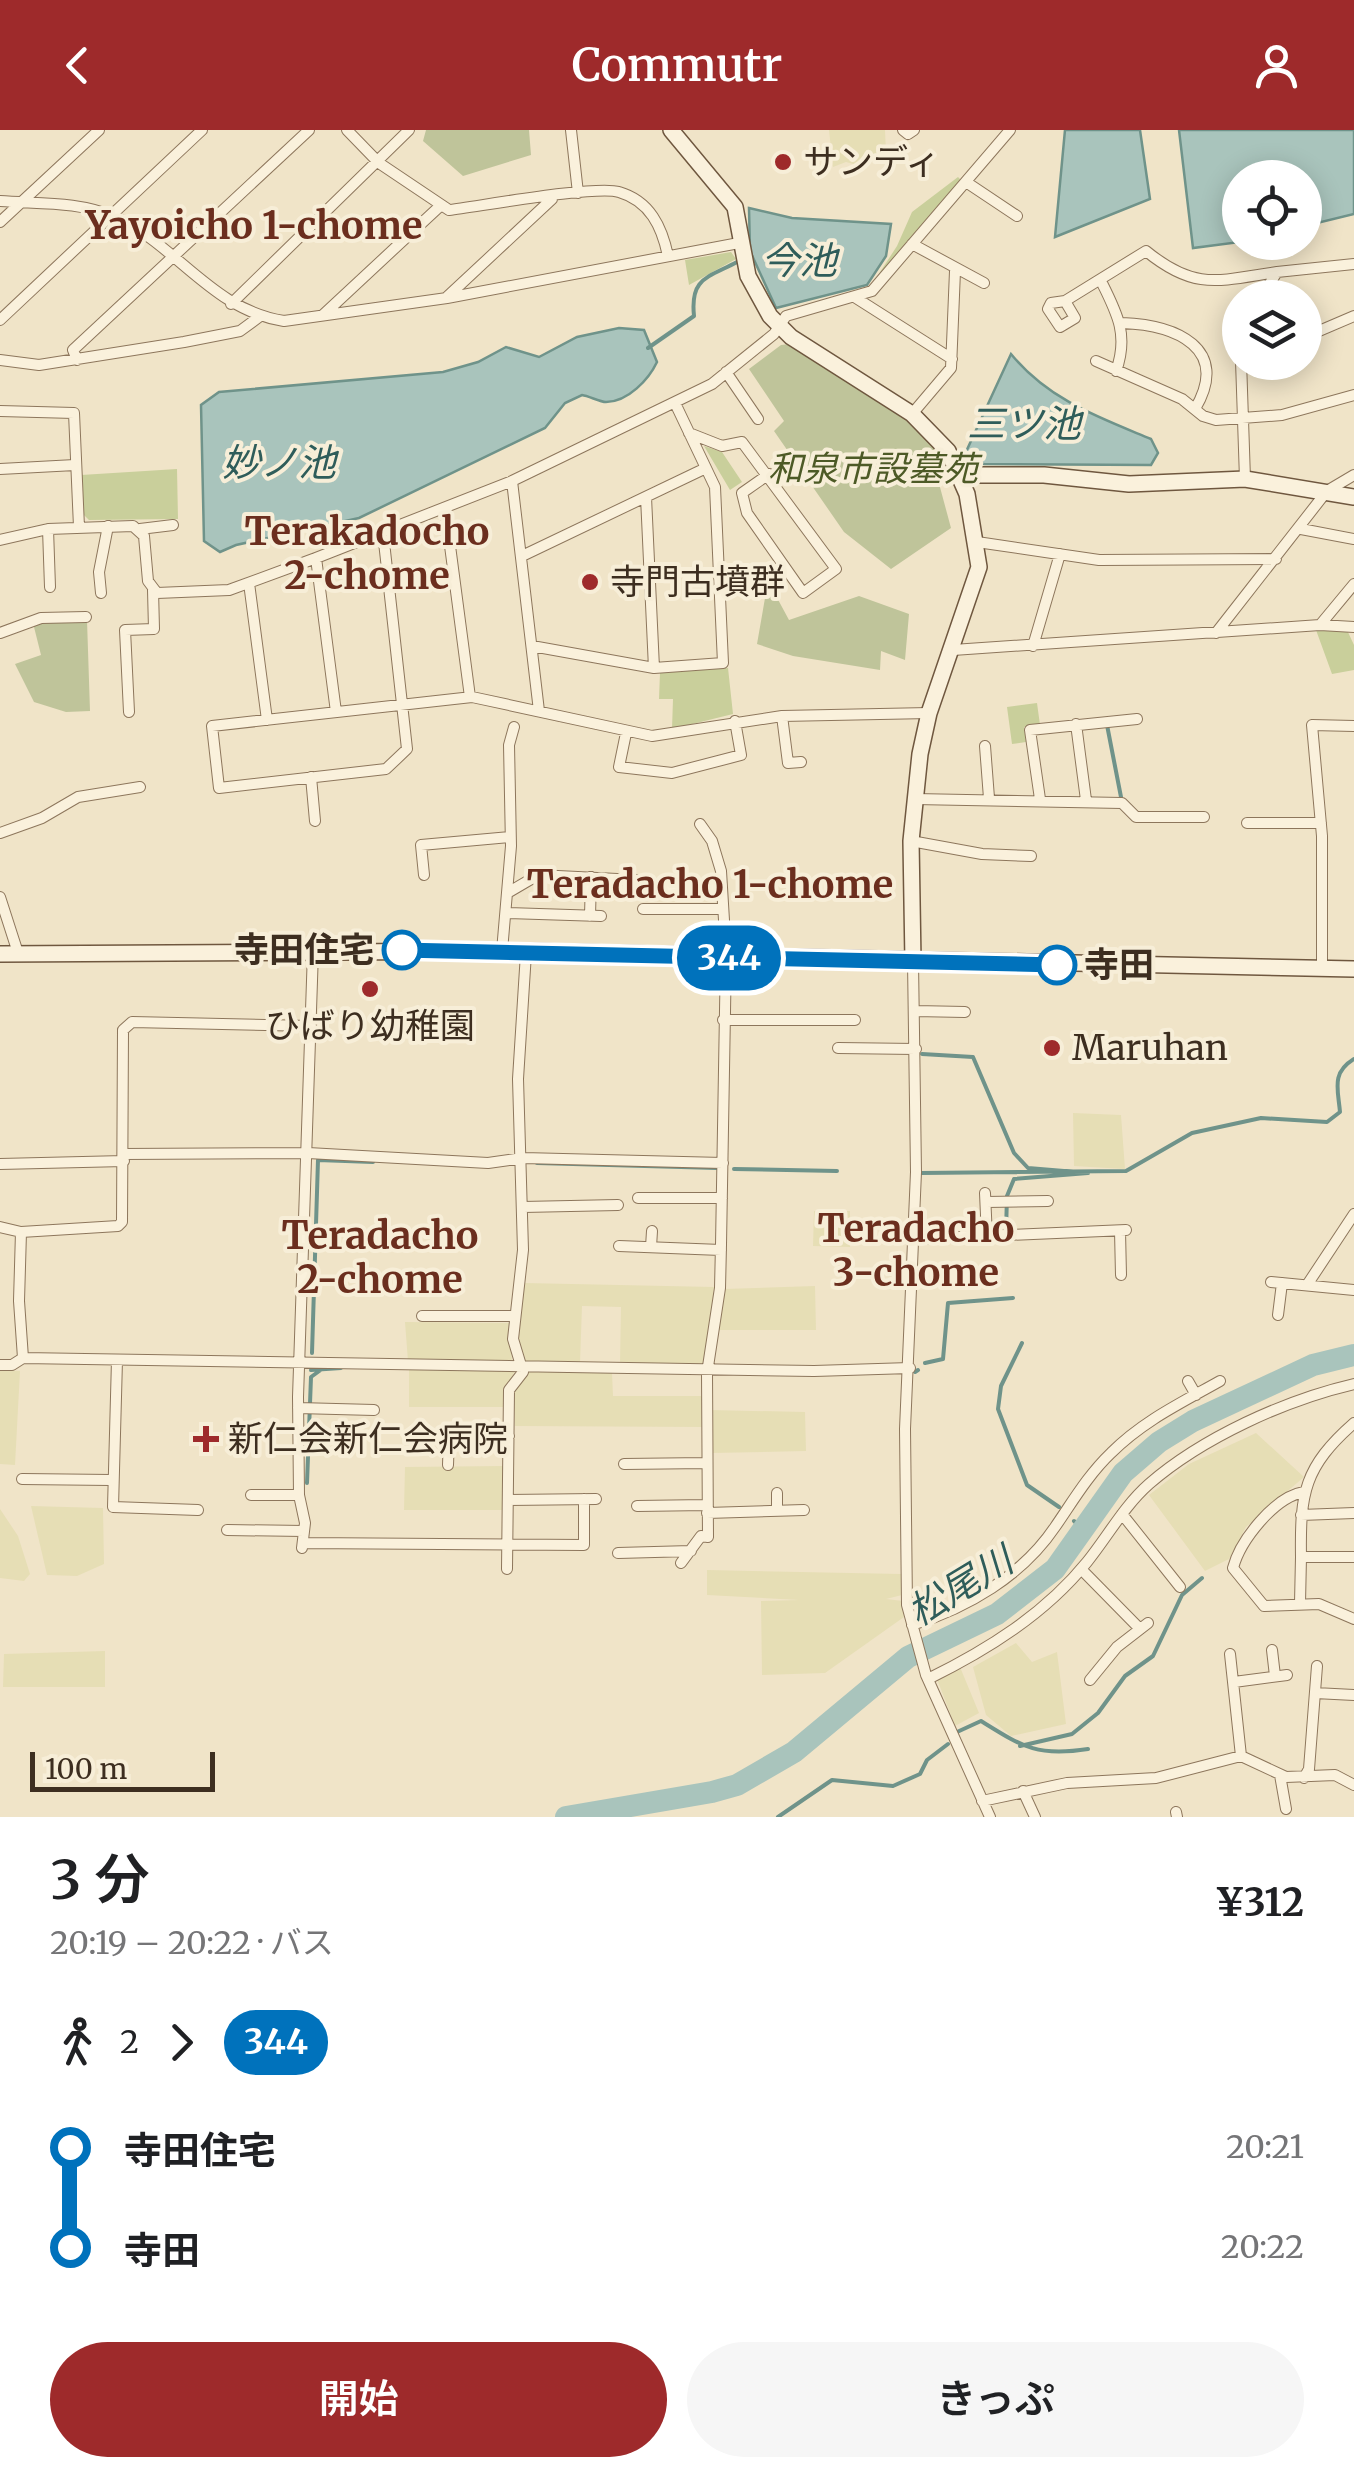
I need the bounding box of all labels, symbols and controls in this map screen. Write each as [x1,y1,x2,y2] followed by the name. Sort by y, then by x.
[572,37,782,93] text: Commutr
[50,38,105,93] icon: back
[1249,38,1304,93] icon: person
[803,140,941,184] place label: サンディ
[772,151,794,173] marker: サンディ
[1222,160,1322,380] map controls
[1222,160,1322,260] button: locate
[85,202,422,249] district label: Yayoicho 1-chome
[761,237,841,284] water label: 今池
[1222,280,1322,380] button: layers
[967,400,1085,447] water label: 三ツ池
[222,439,340,486] water label: 妙ノ池
[768,447,983,491] park label: 和泉市設墓苑
[244,508,490,599] district label: Terakadocho 2-chome
[610,560,785,604] place label: 寺門古墳群
[579,571,601,593] marker: 寺門古墳群
[527,861,893,908] district label: Teradacho 1-chome
[672,926,786,990] line badge: 344
[234,928,374,972] place label: 寺田住宅
[383,931,421,969] marker: 寺田住宅
[697,936,761,980] text: 344
[1084,943,1154,987] place label: 寺田
[1038,946,1076,984] marker: 寺田
[359,978,381,1000] marker: ひばり幼稚園
[265,1004,475,1048] place label: ひばり幼稚園
[1072,1026,1228,1070] place label: Maruhan
[1041,1037,1063,1059] marker: Maruhan
[818,1205,1014,1296] district label: Teradacho 3-chome
[282,1212,478,1303] district label: Teradacho 2-chome
[228,1417,508,1461] place label: 新仁会新仁会病院
[193,1426,219,1452] marker: 新仁会新仁会病院
[899,1534,1024,1636] water label: 松尾川
[30,1747,215,1792] scale bar
[45,1751,127,1787] text: 100 m
[50,1845,150,1914] text: 3 分
[1215,1879,1304,1926] text: ¥312
[50,1923,334,1963] text: 20:19 – 20:22 · バス
[50,2015,105,2070] icon: walk
[154,2015,209,2070] icon: forward
[244,2020,308,2064] text: 344
[120,2022,139,2062] text: 2
[124,2127,276,2174] text: 寺田住宅
[1226,2127,1304,2167] text: 20:21
[124,2227,200,2274] text: 寺田
[1221,2227,1304,2267] text: 20:22
[50,2342,667,2457] button: 開始
[687,2342,1304,2457] button: きっぷ

